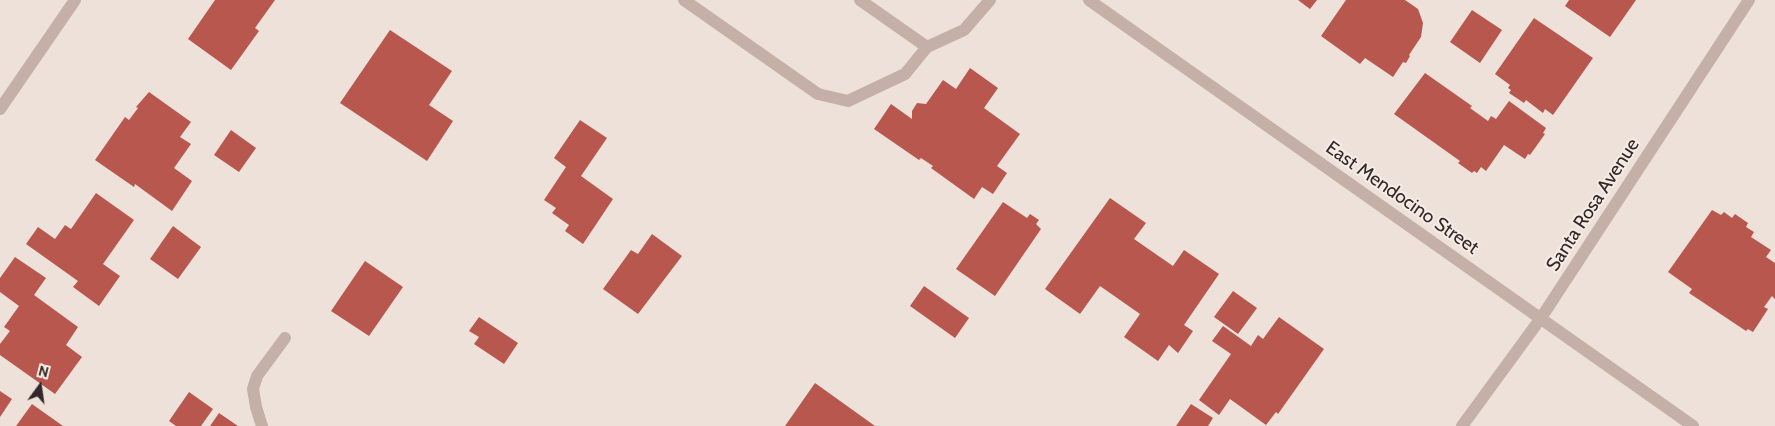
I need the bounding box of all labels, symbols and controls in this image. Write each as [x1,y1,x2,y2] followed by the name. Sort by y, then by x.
[1542,134,1644,276] street label: Santa Rosa Avenue
[1321,137,1483,259] street label: East Mendocino Street
[15,361,65,411] north arrow
[37,362,51,381] text: N

